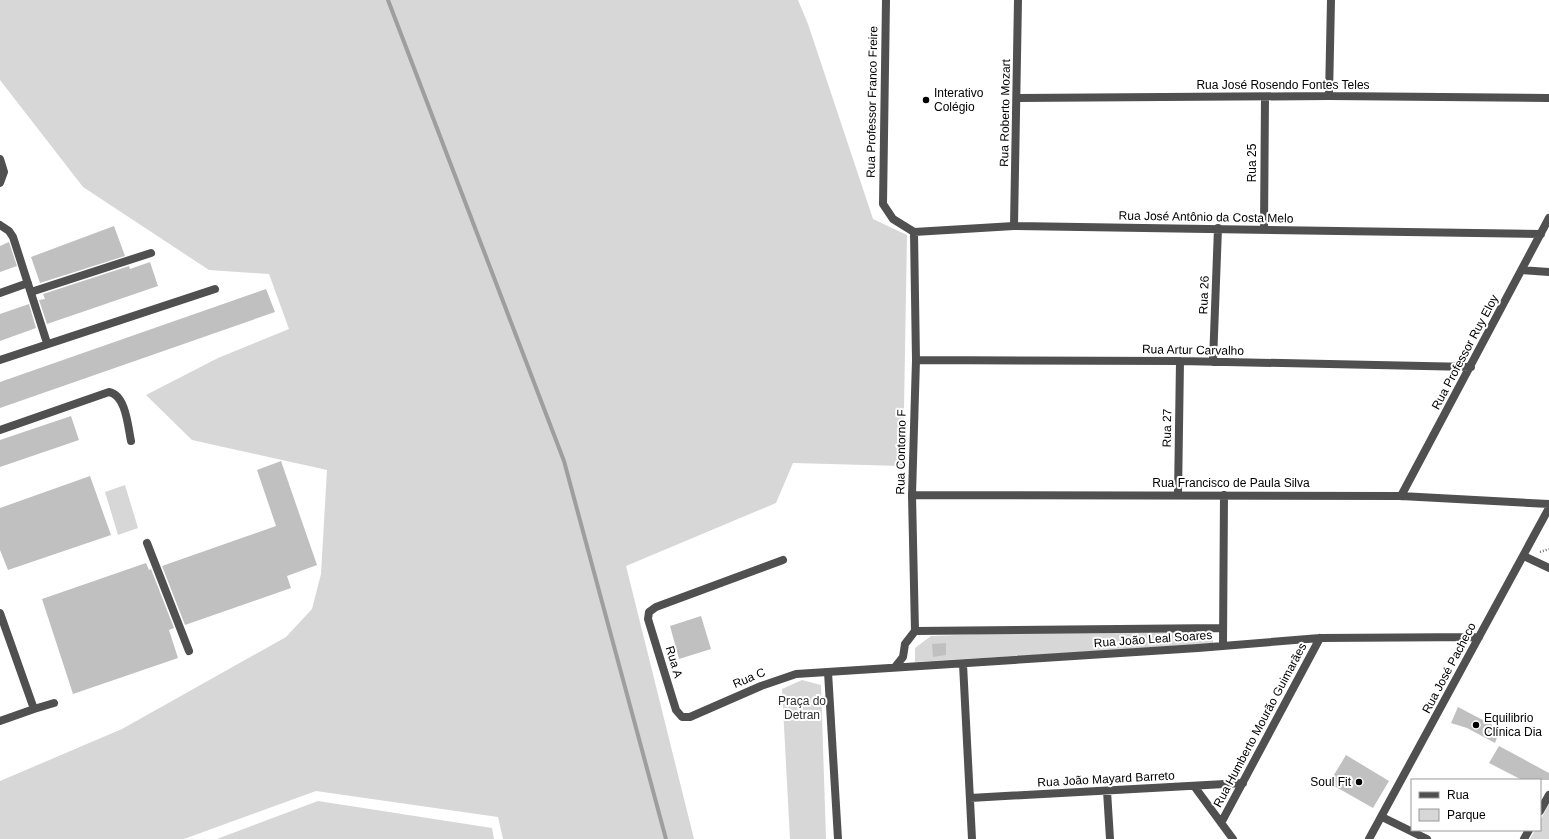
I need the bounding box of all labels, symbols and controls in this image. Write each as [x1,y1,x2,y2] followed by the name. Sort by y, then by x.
[864,26,880,178] street label: Rua Professor Franco Freire
[997,58,1013,167] street label: Rua Roberto Mozart
[1196,78,1370,92] street label: Rua José Rosendo Fontes Teles
[934,86,984,114] place label: Interativo Colégio
[921,95,931,105] marker: Interativo Colégio
[1245,143,1259,182] street label: Rua 25
[1119,208,1294,226] street label: Rua José Antônio da Costa Melo
[1196,275,1212,315] street label: Rua 26
[1429,292,1501,412] street label: Rua Professor Ruy Eloy
[1142,342,1244,358] street label: Rua Artur Carvalho
[1160,408,1174,447] street label: Rua 27
[893,409,909,495] street label: Rua Contorno F
[1152,476,1310,490] street label: Rua Francisco de Paula Silva
[1419,620,1479,716] street label: Rua José Pacheco
[1093,628,1213,650] street label: Rua João Leal Soares
[1211,640,1309,810] street label: Rua Humberto Mourão Guimarães
[663,644,685,680] street label: Rua A
[731,665,768,691] street label: Rua C
[778,694,826,722] park label: Praça do Detran
[1484,711,1542,739] place label: Equilibrio Clínica Dia
[1471,720,1481,730] marker: Equilibrio Clínica Dia
[1037,768,1175,790] street label: Rua João Mayard Barreto
[1310,775,1352,789] place label: Soul Fit
[1354,777,1364,787] marker: Soul Fit
[1411,779,1541,831] legend
[1447,788,1469,802] text: Rua
[1447,808,1486,822] text: Parque

